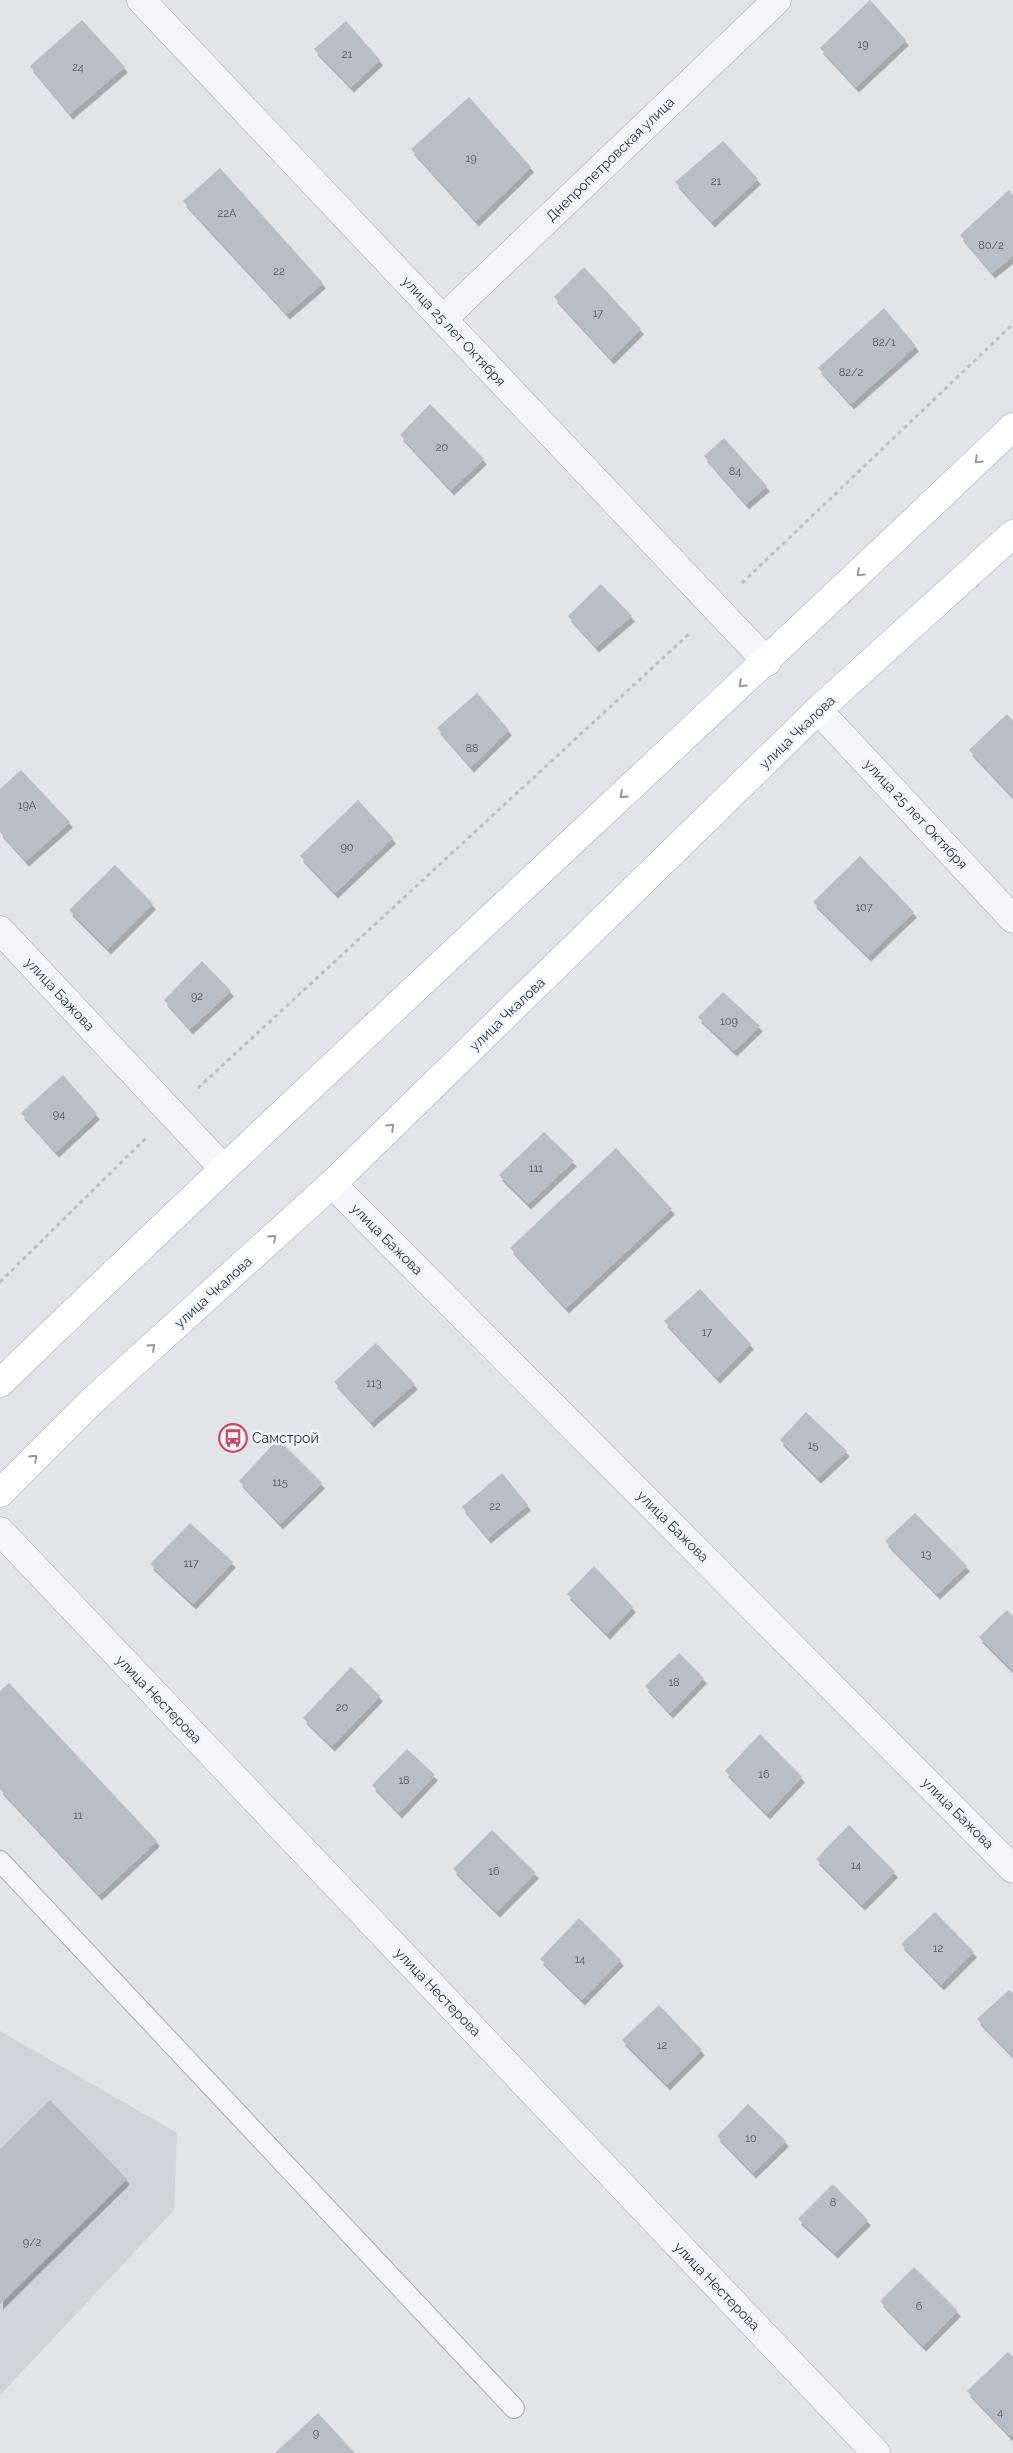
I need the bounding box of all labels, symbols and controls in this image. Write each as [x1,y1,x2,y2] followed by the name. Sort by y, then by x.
[857,38,869,51] house number: 19
[342,48,353,61] house number: 21
[72,61,84,74] house number: 24
[543,94,677,224] street label: Днепропетровская улица
[465,152,477,165] house number: 19
[711,175,722,188] house number: 21
[218,207,237,220] house number: 22А
[978,239,1004,252] house number: 80/2
[273,265,285,278] house number: 22
[399,273,509,389] street label: улица 25 лет Октября
[593,307,603,320] house number: 17
[872,336,896,349] house number: 82/1
[839,366,863,379] house number: 82/2
[436,441,448,454] house number: 20
[974,454,983,463] one-way arrow
[729,465,741,478] house number: 84
[857,567,866,576] one-way arrow
[739,678,748,687] one-way arrow
[756,692,838,772] street label: улица Чкалова
[465,742,479,755] house number: 88
[861,756,971,872] street label: улица 25 лет Октября
[620,789,629,798] one-way arrow
[18,799,37,812] house number: 19А
[340,841,354,854] house number: 90
[855,901,873,914] house number: 107
[22,954,98,1034] street label: улица Бажова
[466,974,548,1054] street label: улица Чкалова
[191,990,203,1003] house number: 92
[720,1015,738,1028] house number: 109
[53,1108,65,1121] house number: 94
[385,1123,394,1132] one-way arrow
[529,1162,543,1175] house number: 111
[348,1200,426,1278] street label: улица Бажова
[267,1235,276,1244] one-way arrow
[171,1253,255,1331] street label: улица Чкалова
[702,1326,712,1339] house number: 17
[147,1344,156,1353] one-way arrow
[366,1377,382,1390] house number: 113
[218,1423,248,1453] bus stop icon: Самстрой
[252,1430,319,1446] place label: Самстрой
[808,1439,818,1452] house number: 15
[28,1455,37,1464] one-way arrow
[272,1476,288,1489] house number: 115
[634,1487,712,1565] street label: улица Бажова
[489,1500,501,1513] house number: 22
[921,1548,931,1561] house number: 13
[183,1557,199,1570] house number: 117
[113,1652,205,1746] street label: улица Нестерова
[668,1676,680,1689] house number: 18
[336,1701,348,1714] house number: 20
[758,1768,770,1781] house number: 16
[398,1774,410,1787] house number: 18
[919,1774,997,1852] street label: улица Бажова
[73,1809,83,1822] house number: 11
[851,1859,861,1872] house number: 14
[488,1865,500,1878] house number: 16
[933,1942,943,1955] house number: 12
[392,1945,484,2039] street label: улица Нестерова
[575,1953,585,1966] house number: 14
[657,2039,667,2052] house number: 12
[745,2132,757,2145] house number: 10
[830,2196,836,2209] house number: 8
[23,2236,42,2249] house number: 9/2
[671,2239,763,2333] street label: улица Нестерова
[916,2300,923,2313] house number: 6
[997,2406,1003,2419] house number: 4
[313,2427,319,2440] house number: 9

